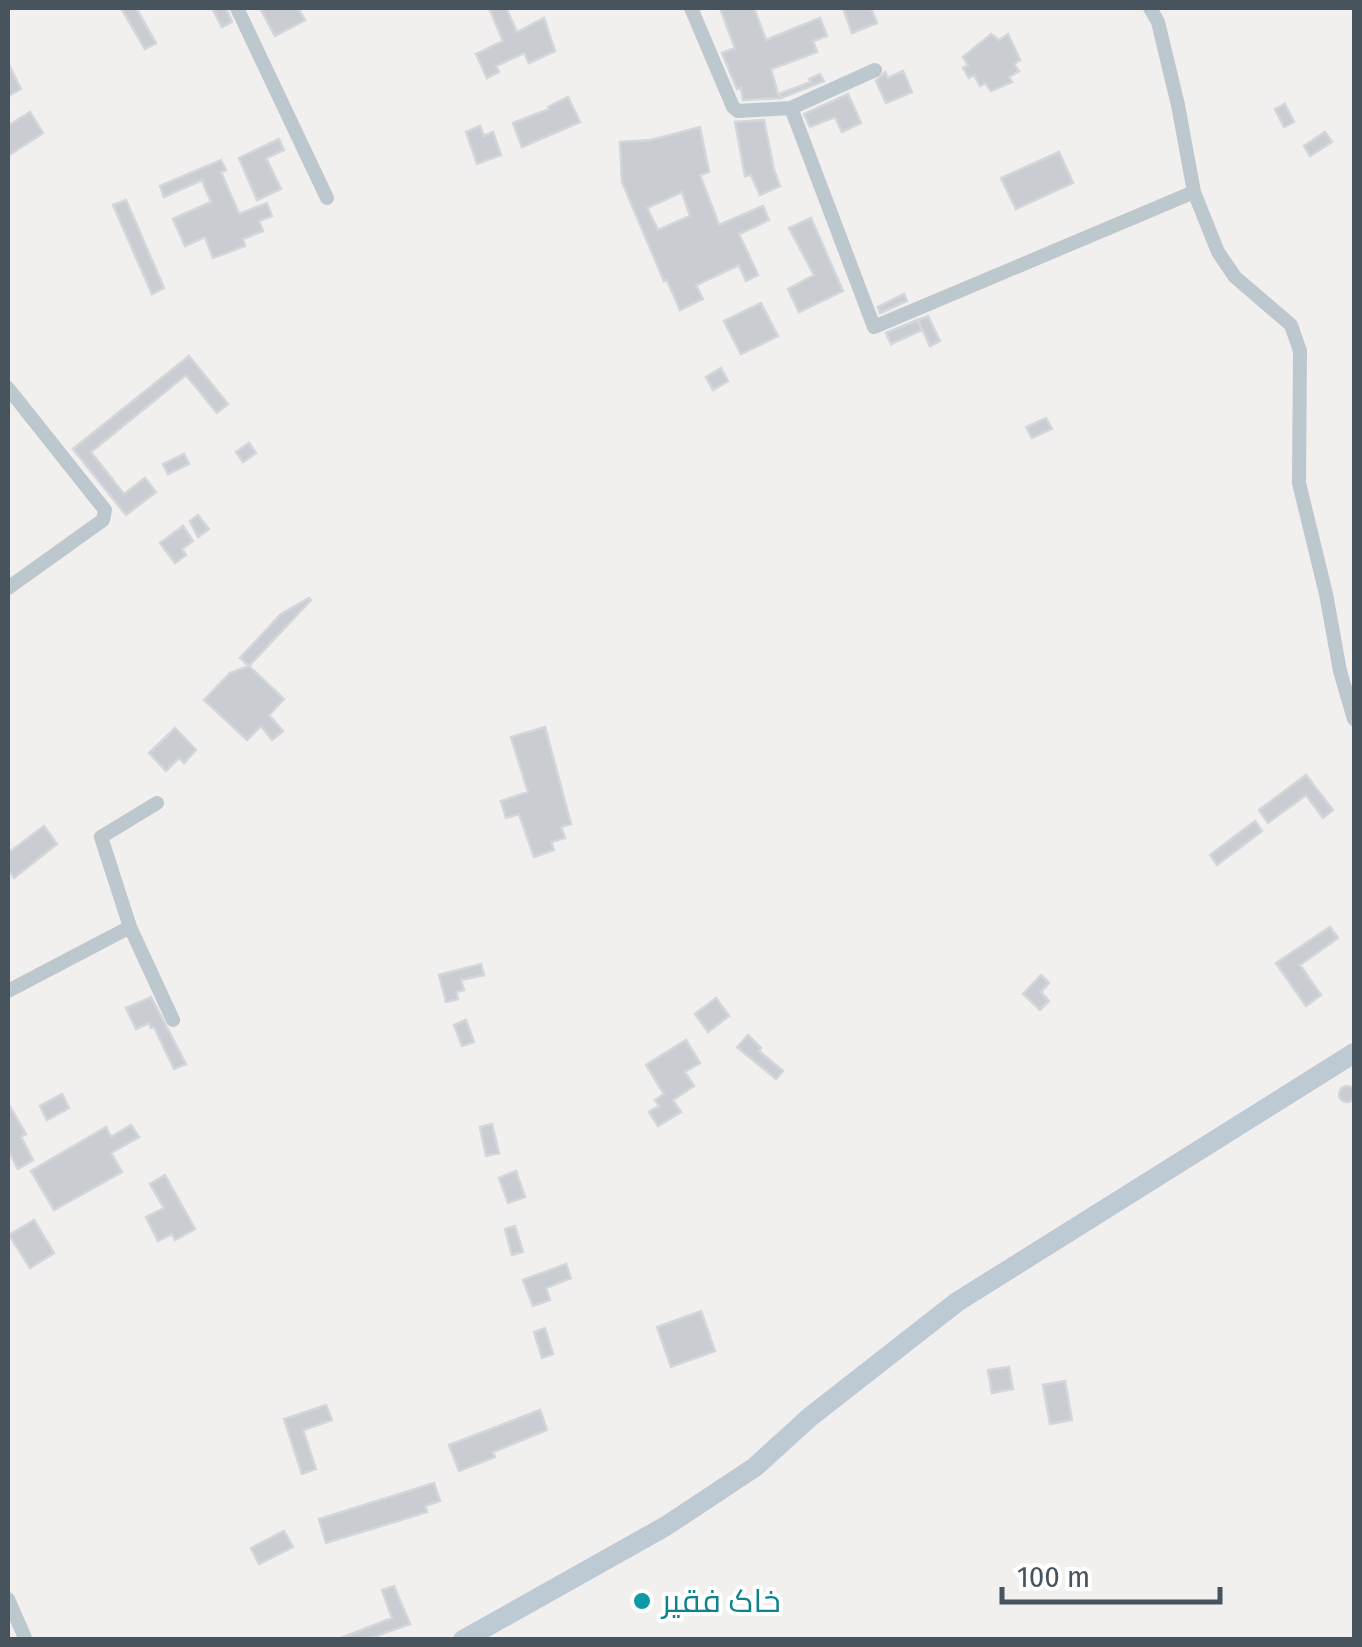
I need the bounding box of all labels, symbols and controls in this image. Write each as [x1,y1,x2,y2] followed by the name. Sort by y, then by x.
[1002,1542,1220,1604] scale bar
[1017,1559,1090,1595] text: 100 m
[660,1582,781,1620] place label: خاک فقیر
[631,1590,653,1612] marker: خاک فقیر

